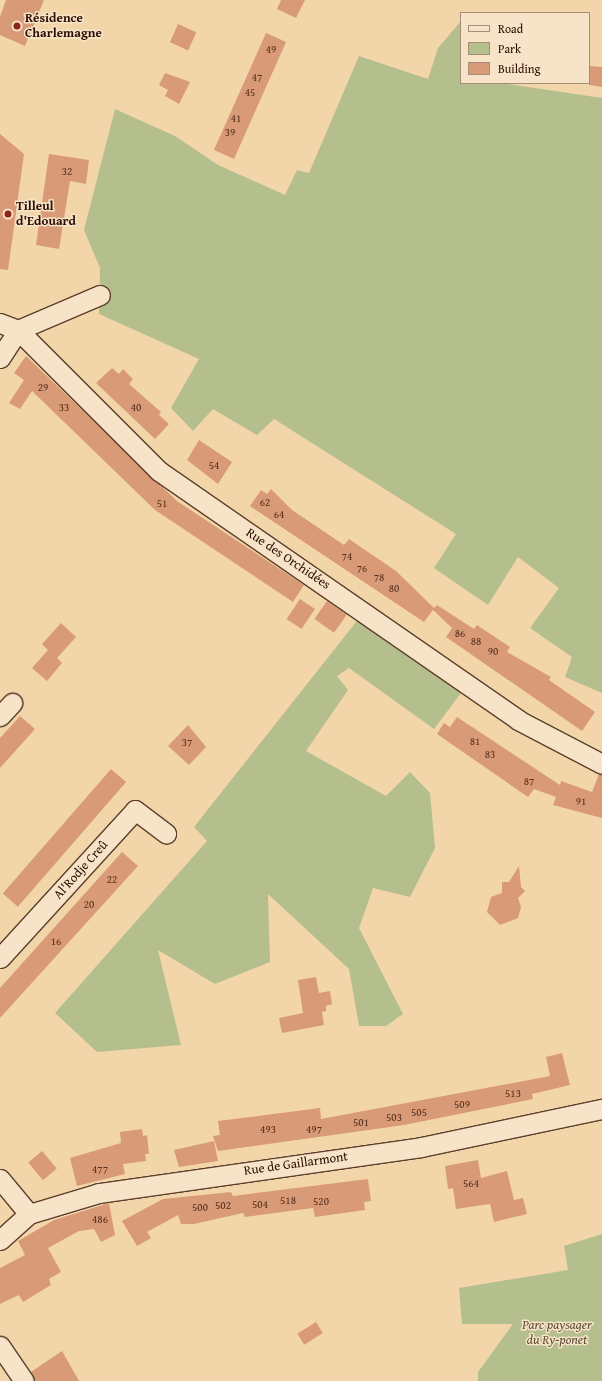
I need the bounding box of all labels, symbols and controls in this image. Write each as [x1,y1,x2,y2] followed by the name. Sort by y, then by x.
[25,11,102,42] place label: Résidence Charlemagne
[460,12,590,84] legend
[498,20,523,37] text: Road
[12,21,22,31] marker: Résidence Charlemagne
[498,40,521,57] text: Park
[266,42,276,56] house number: 49
[498,60,541,77] text: Building
[252,70,262,84] house number: 47
[245,85,255,99] house number: 45
[231,111,241,125] house number: 41
[225,125,235,139] house number: 39
[62,164,72,178] house number: 32
[16,199,76,230] place label: Tilleul d'Edouard
[3,209,13,219] marker: Tilleul d'Edouard
[38,380,48,394] house number: 29
[59,400,69,414] house number: 33
[131,400,141,414] house number: 40
[209,458,219,472] house number: 54
[260,495,270,509] house number: 62
[157,496,167,510] house number: 51
[274,507,284,521] house number: 64
[243,525,333,593] street label: Rue des Orchidées
[342,549,352,563] house number: 74
[357,561,367,575] house number: 76
[374,570,384,584] house number: 78
[389,581,399,595] house number: 80
[455,626,465,640] house number: 86
[471,634,481,648] house number: 88
[488,644,498,658] house number: 90
[470,734,480,748] house number: 81
[182,735,192,749] house number: 37
[485,747,495,761] house number: 83
[524,774,534,788] house number: 87
[576,794,586,808] house number: 91
[51,837,111,903] street label: Al'Rodje Creû
[107,872,117,886] house number: 22
[84,897,94,911] house number: 20
[51,934,61,948] house number: 16
[505,1086,521,1100] house number: 513
[454,1097,470,1111] house number: 509
[411,1105,427,1119] house number: 505
[386,1110,402,1124] house number: 503
[353,1115,369,1129] house number: 501
[260,1122,276,1136] house number: 493
[306,1122,322,1136] house number: 497
[243,1149,349,1179] street label: Rue de Gaillarmont
[92,1162,108,1176] house number: 477
[463,1176,479,1190] house number: 564
[280,1193,296,1207] house number: 518
[313,1194,329,1208] house number: 520
[252,1197,268,1211] house number: 504
[215,1198,231,1212] house number: 502
[192,1200,208,1214] house number: 500
[92,1212,108,1226] house number: 486
[522,1318,592,1349] park label: Parc paysager du Ry-ponet

